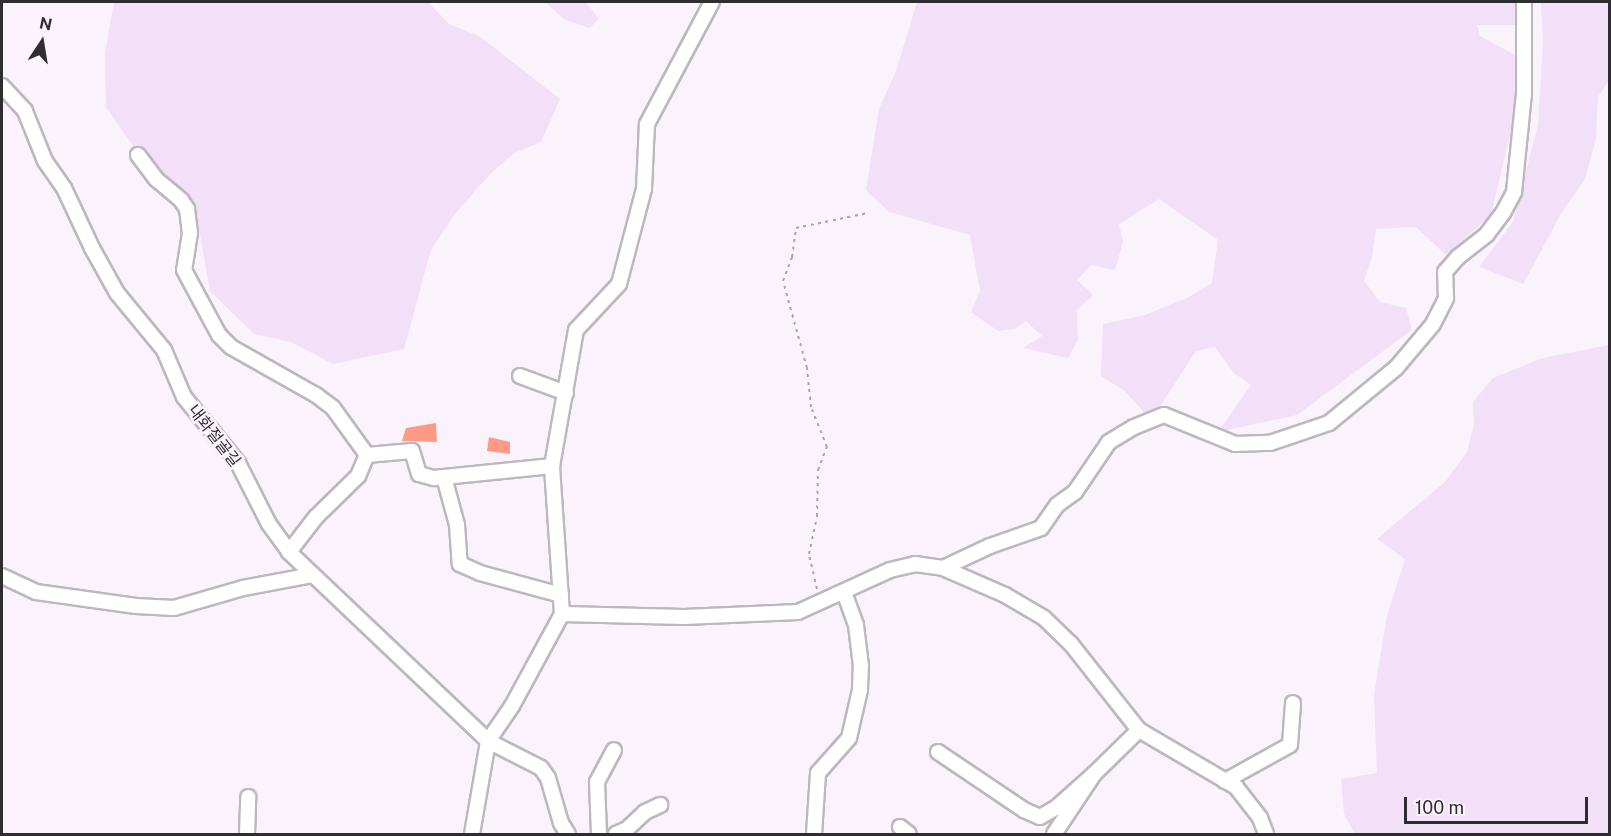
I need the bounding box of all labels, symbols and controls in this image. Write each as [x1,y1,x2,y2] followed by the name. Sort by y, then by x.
[12,12,72,72] north arrow
[38,13,54,34] text: N
[184,401,244,471] street label: 내화절골길
[1407,785,1592,823] scale bar
[1415,797,1464,818] text: 100 m

